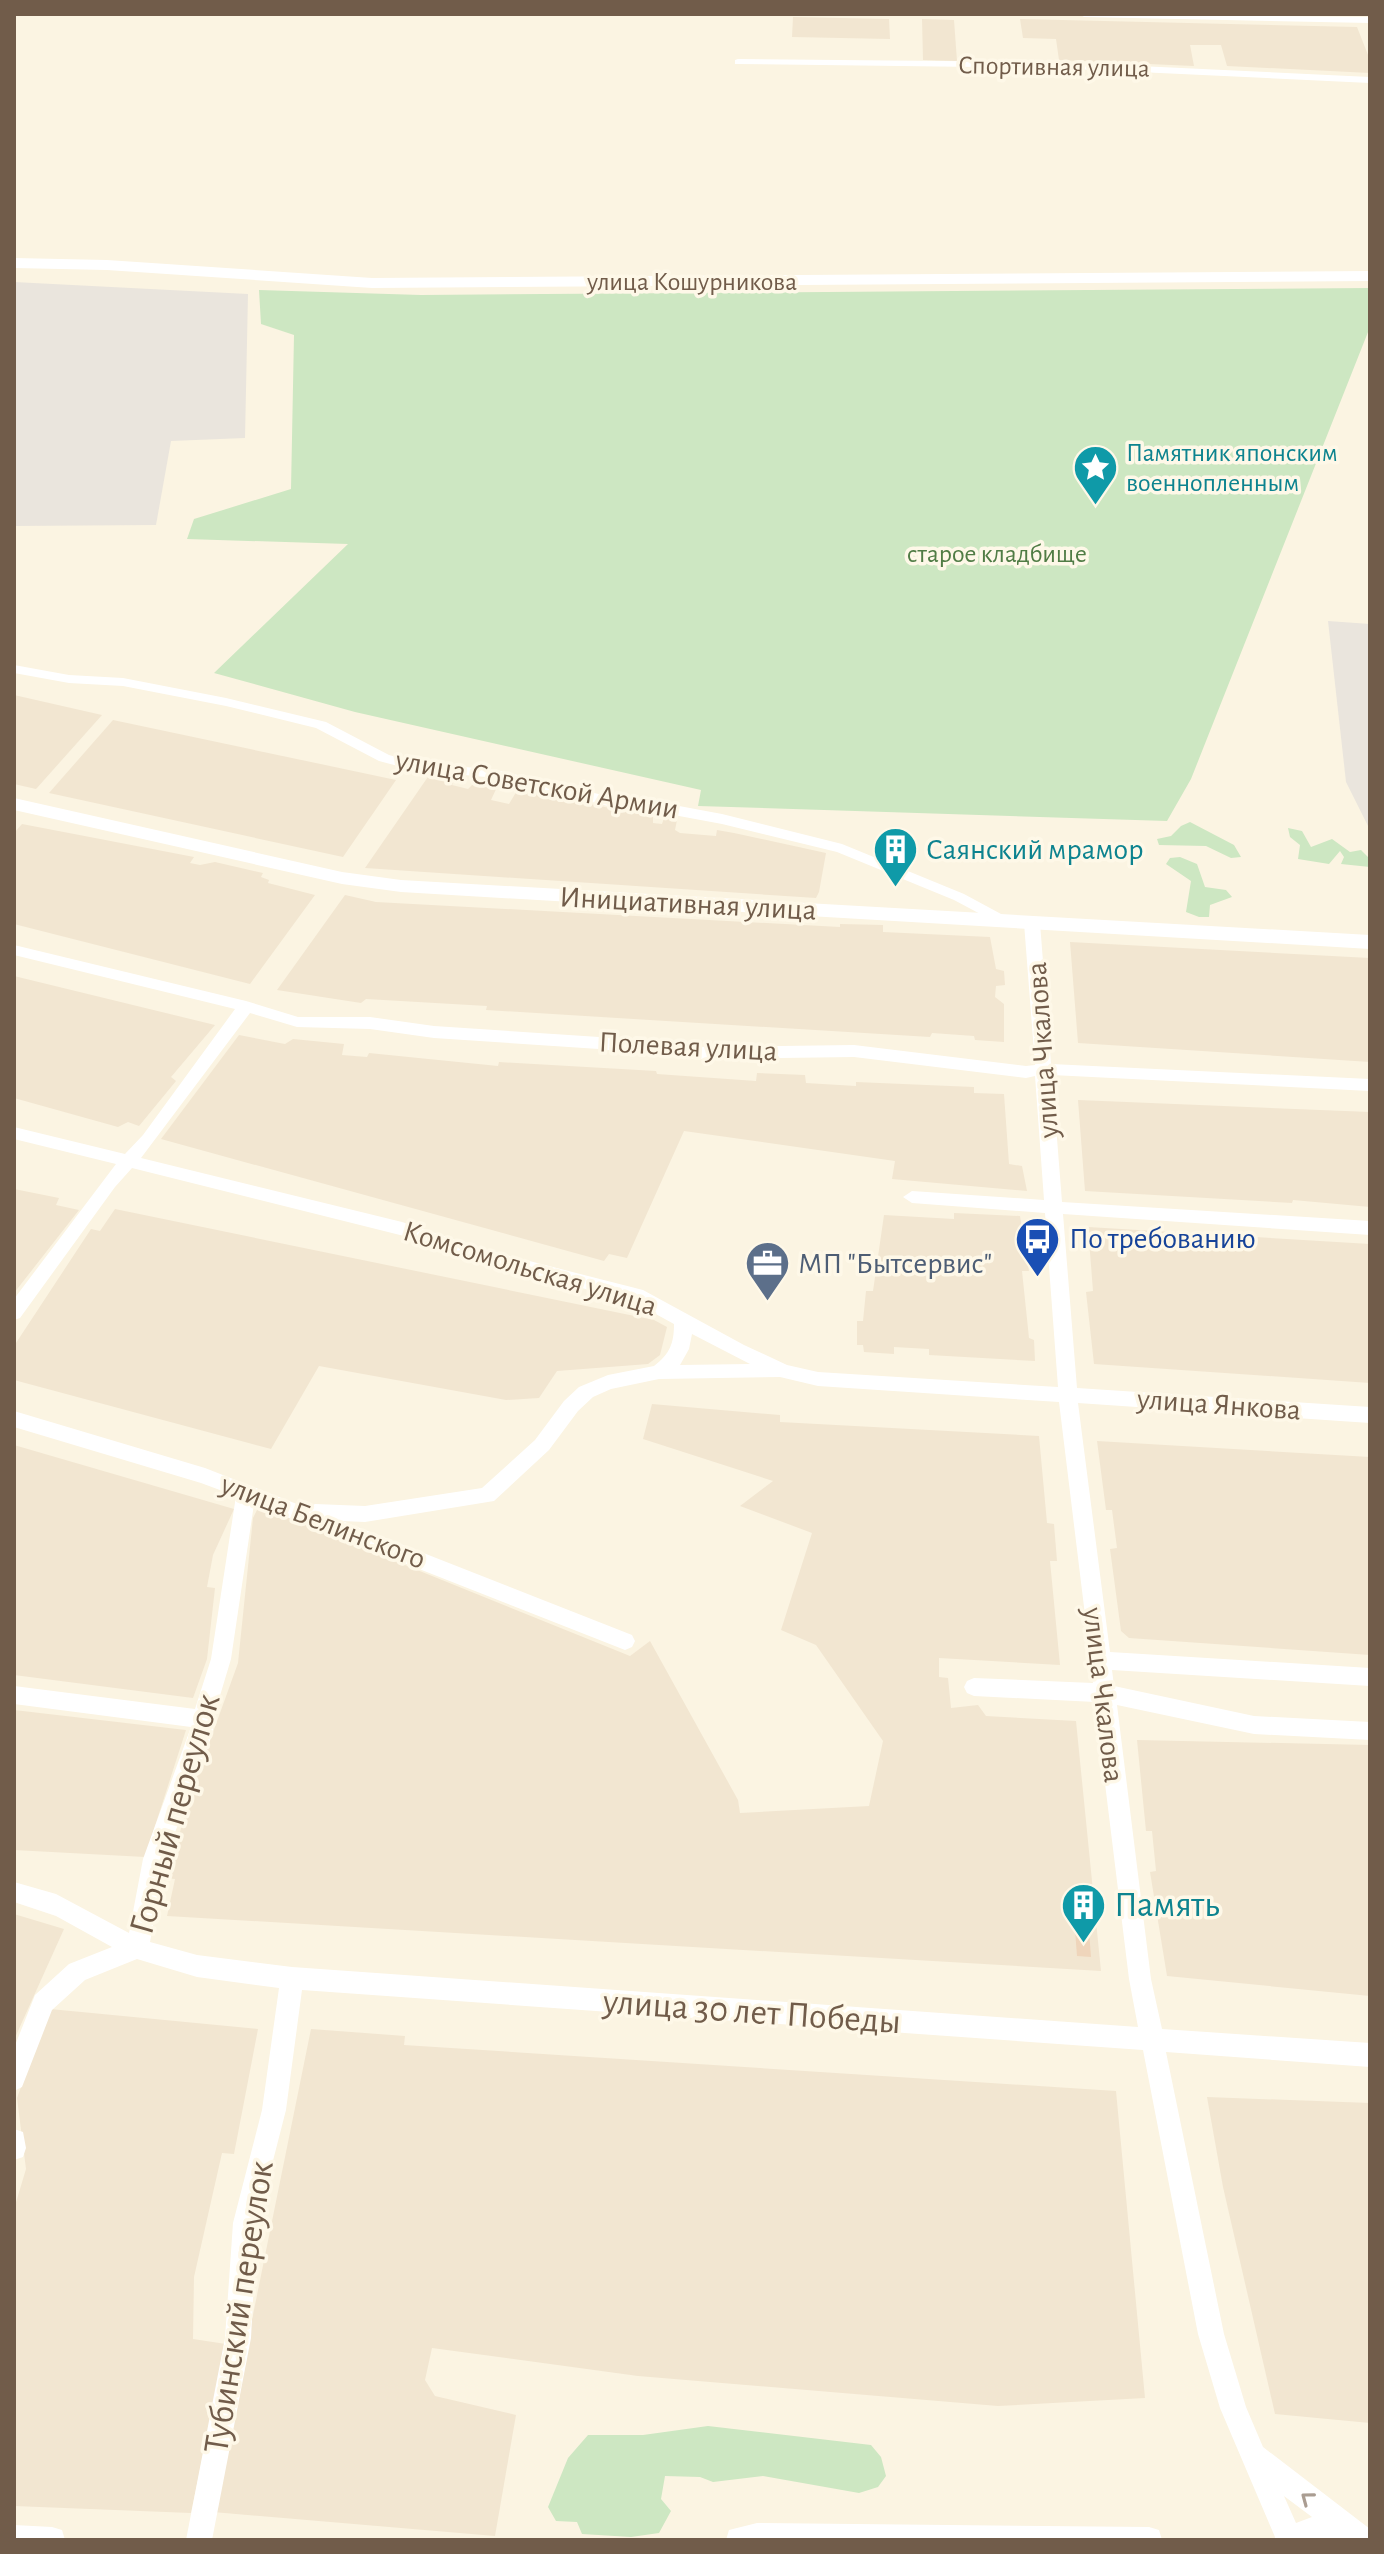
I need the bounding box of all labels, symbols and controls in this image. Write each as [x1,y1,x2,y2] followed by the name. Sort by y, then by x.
[958,52,1150,82] street label: Спортивная улица
[586,269,797,295] street label: улица Кошурникова
[1126,440,1338,496] place label: Памятник японским военнопленным
[1071,444,1119,507] place icon: Памятник японским военнопленным
[907,541,1087,567] park label: старое кладбище
[392,745,681,825] street label: улица Советской Армии
[871,826,919,889] building icon: Саянский мрамор
[926,835,1143,865] place label: Саянский мрамор
[559,882,817,926] street label: Инициативная улица
[1022,961,1064,1140] street label: улица Чкалова
[598,1027,778,1067] street label: Полевая улица
[1014,1215,1062,1278] bus stop icon: По требованию
[400,1216,660,1322] street label: Комсомольская улица
[1069,1224,1256,1254] place label: По требованию
[743,1240,791,1303] office icon: МП "Бытсервис"
[798,1249,992,1279] place label: МП "Бытсервис"
[1135,1384,1302,1426] street label: улица Янкова
[216,1469,429,1575] street label: улица Белинского
[1077,1605,1129,1784] street label: улица Чкалова
[123,1689,227,1938] street label: Горный переулок
[1059,1881,1107,1944] building icon: Память
[1114,1887,1220,1923] place label: Память
[601,1984,902,2040] street label: улица 30 лет Победы
[198,2158,280,2456] street label: Тубинский переулок
[1301,2494,1316,2508] one-way arrow

